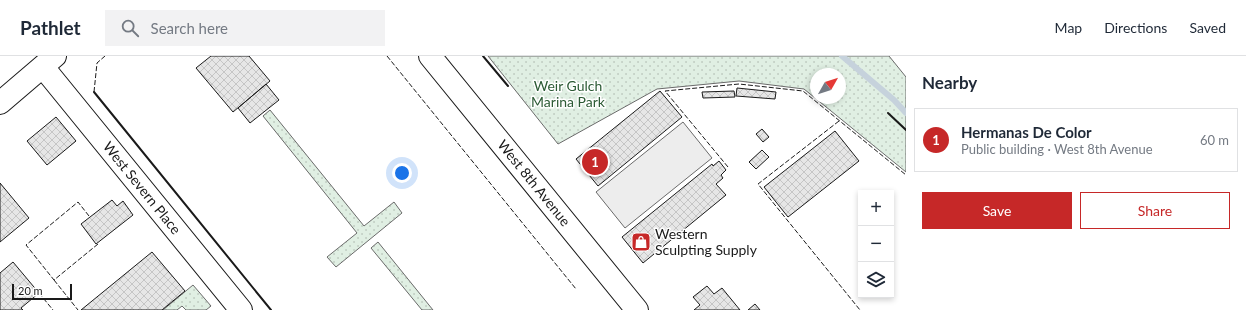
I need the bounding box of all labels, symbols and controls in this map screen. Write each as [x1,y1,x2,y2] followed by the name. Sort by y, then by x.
[105,10,385,46] search box
[20,16,81,39] text: Pathlet
[119,17,141,39] icon: search
[151,19,228,37] text: Search here
[1055,19,1082,36] text: Map
[1104,19,1167,36] text: Directions
[1189,19,1226,36] text: Saved
[810,68,846,104] north arrow
[922,72,977,93] text: Nearby
[531,77,606,110] park label: Weir Gulch Marina Park
[961,123,1092,141] text: Hermanas De Color
[932,132,940,148] text: 1
[1200,132,1229,148] text: 60 m
[494,136,574,229] street label: West 8th Avenue
[100,138,185,237] street label: West Severn Place
[961,141,1153,157] text: Public building · West 8th Avenue
[582,147,608,177] pin: 1
[392,163,412,183] your location
[858,190,894,298] map controls
[858,190,894,226] button: +
[922,192,1072,229] button: Save
[1080,192,1230,229] button: Share
[655,225,758,258] place label: Western Sculpting Supply
[858,226,894,262] button: −
[630,231,652,253] shop icon: Western Sculpting Supply
[858,262,894,298] button: layers
[12,282,72,301] scale bar
[18,284,43,297] text: 20 m

